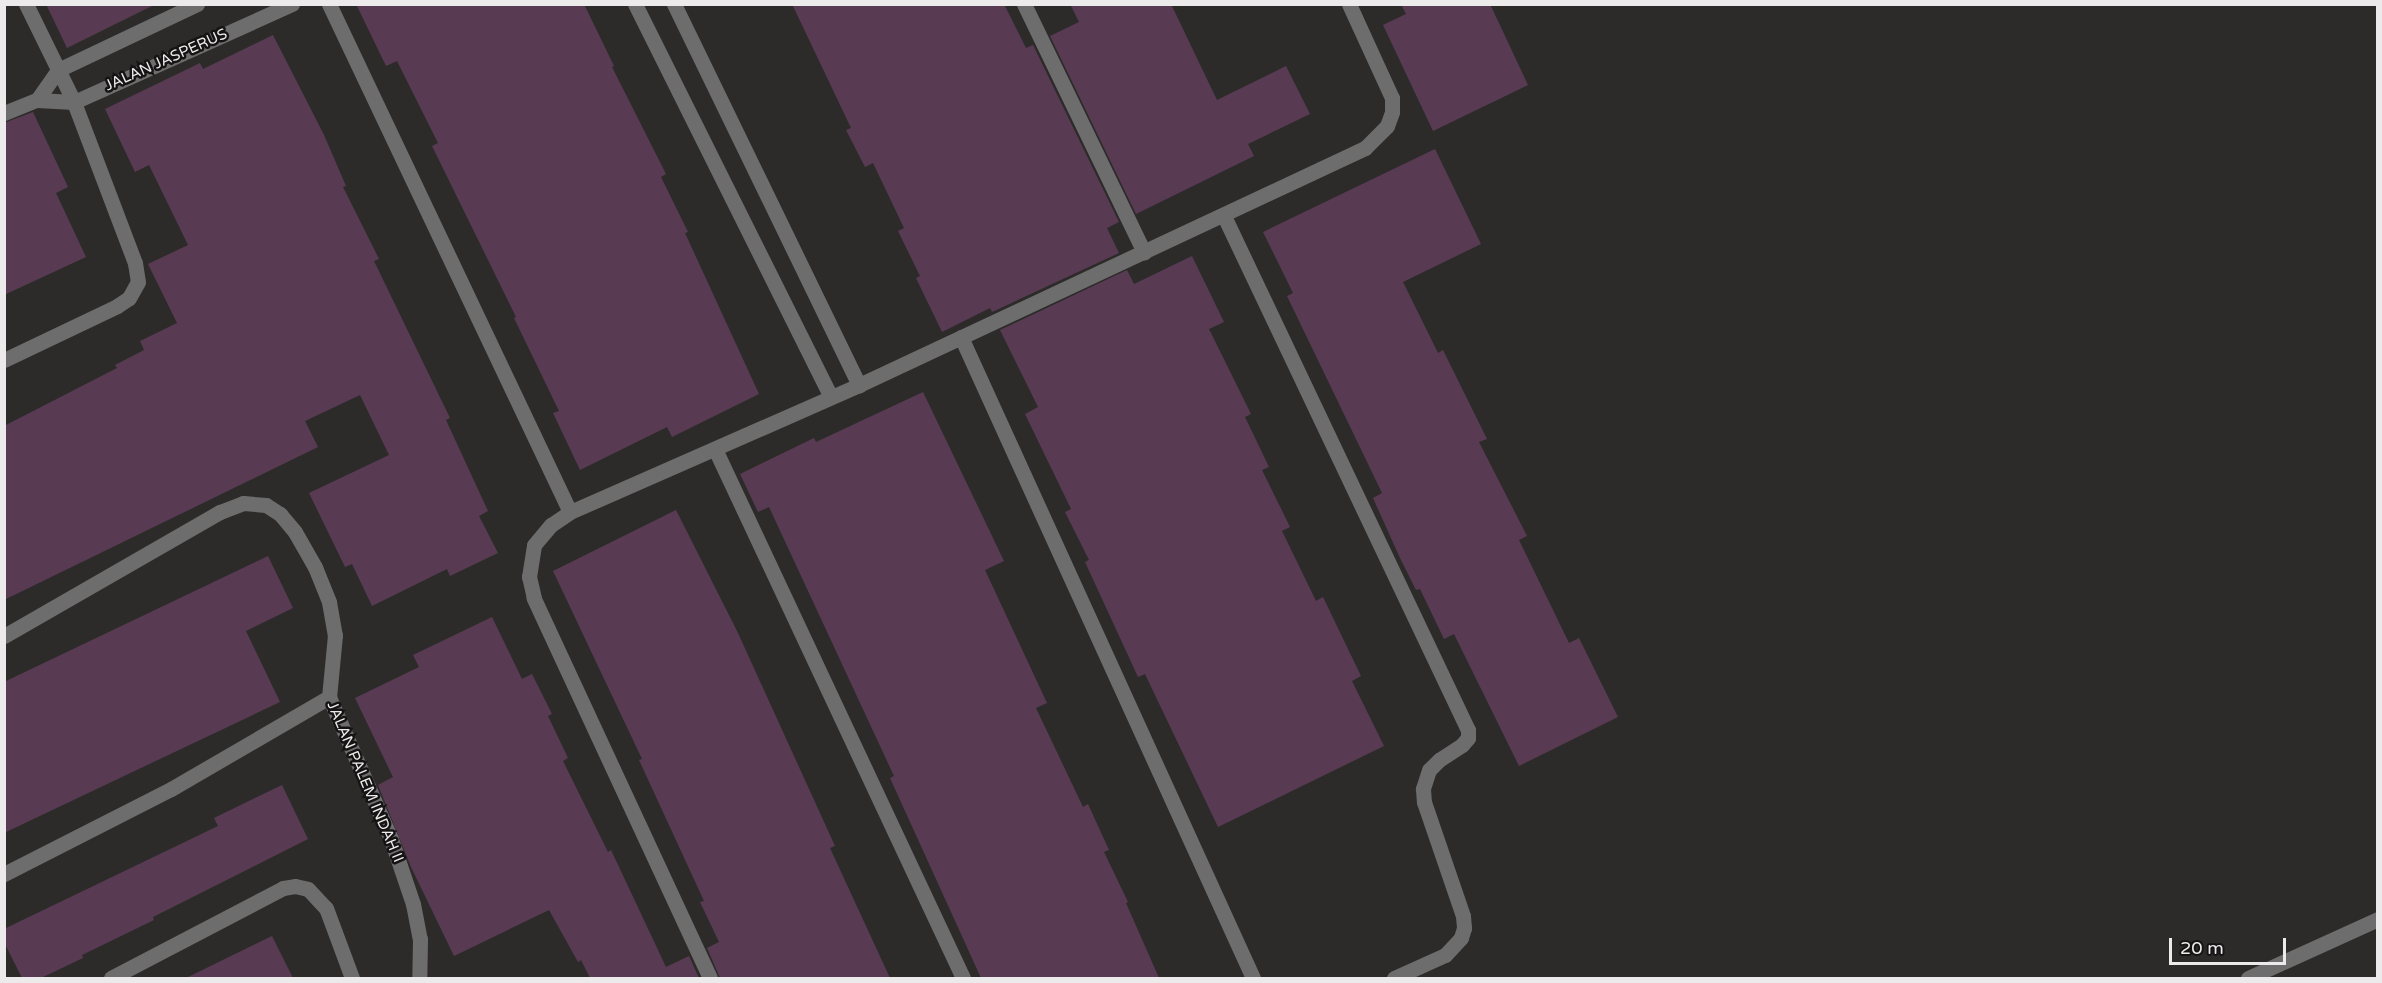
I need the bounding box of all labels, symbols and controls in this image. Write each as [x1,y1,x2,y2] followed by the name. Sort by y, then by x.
[102,25,230,95] street label: JALAN JASPERUS
[323,699,407,865] street label: JALAN PALEM INDAH II
[2172,926,2289,964] scale bar
[2180,937,2224,959] text: 20 m

